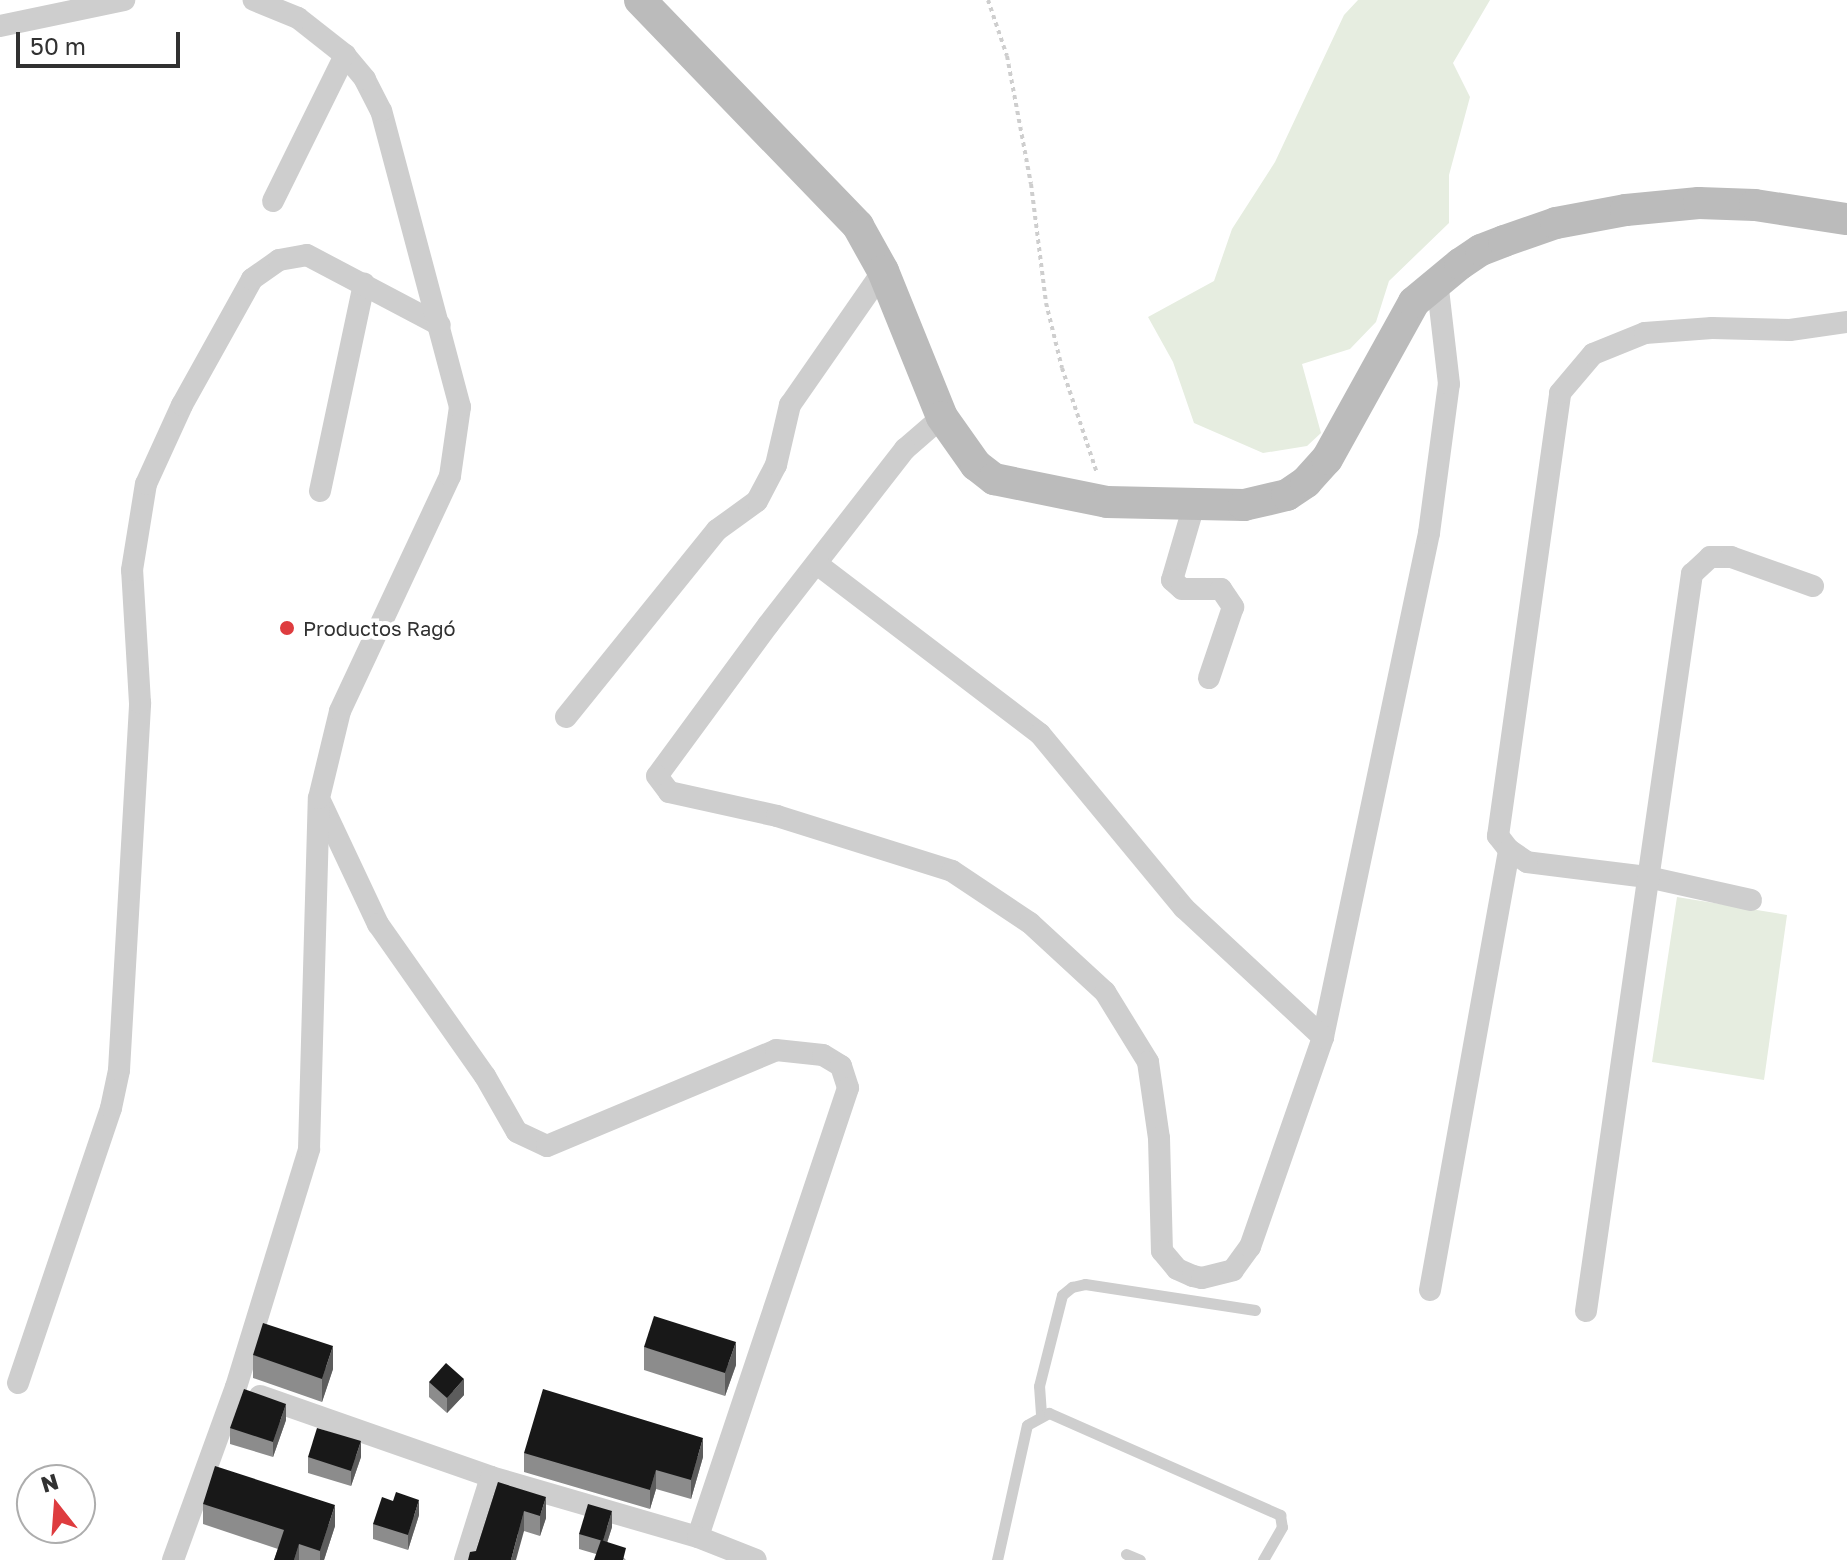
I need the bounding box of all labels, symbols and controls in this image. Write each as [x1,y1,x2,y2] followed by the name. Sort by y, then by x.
[20,16,184,66] scale bar
[30,31,86,60] text: 50 m
[303,616,456,640] place label: Productos Ragó
[278,619,296,637] marker: Productos Ragó
[16,1464,96,1544] north arrow
[37,1467,61,1498] text: N

